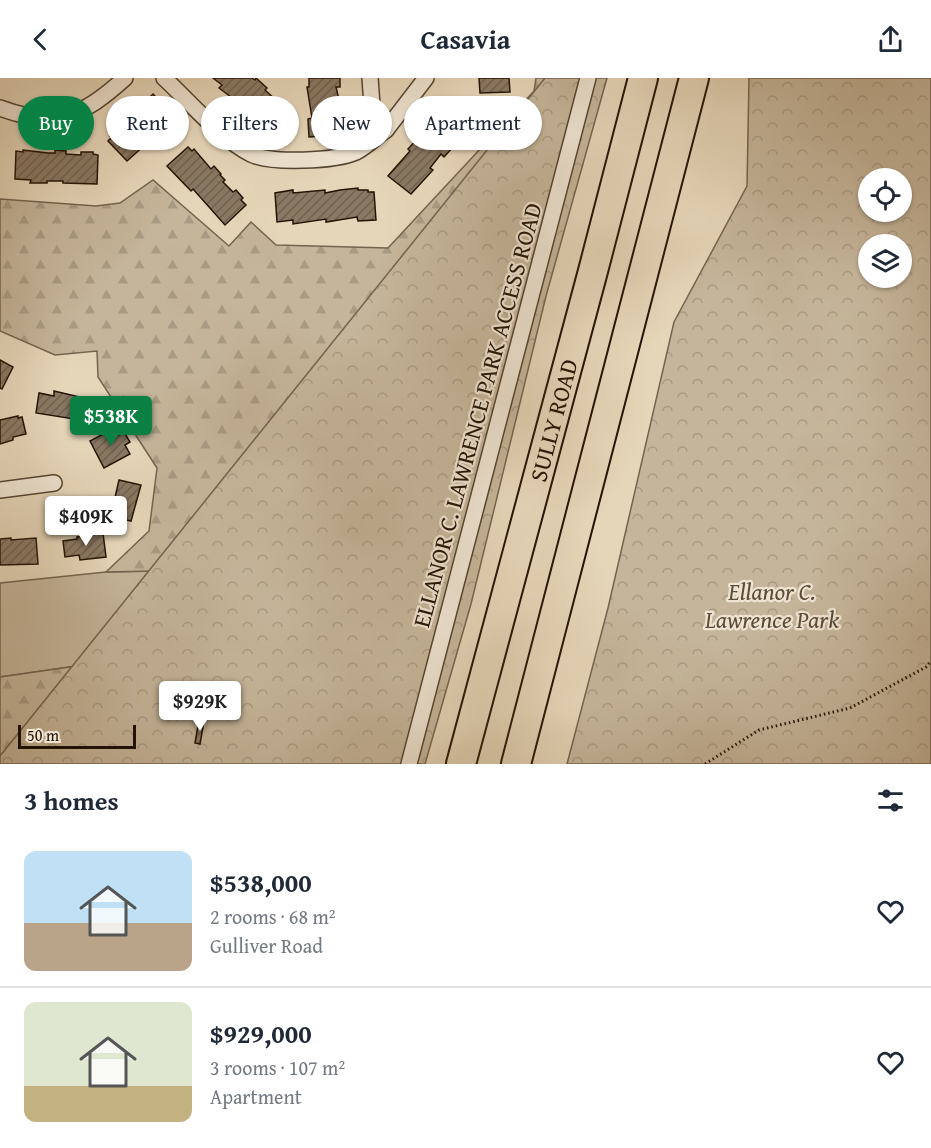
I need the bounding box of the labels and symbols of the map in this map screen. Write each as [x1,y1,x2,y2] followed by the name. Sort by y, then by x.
[403,199,551,631] street label: ELLANOR C. LAWRENCE PARK ACCESS ROAD
[520,355,586,485] street label: SULLY ROAD
[69,396,153,447] pin: $538K
[44,496,128,547] pin: $409K
[704,574,839,637] park label: Ellanor C. Lawrence Park
[158,681,242,732] pin: $929K
[18,722,136,750] scale bar

